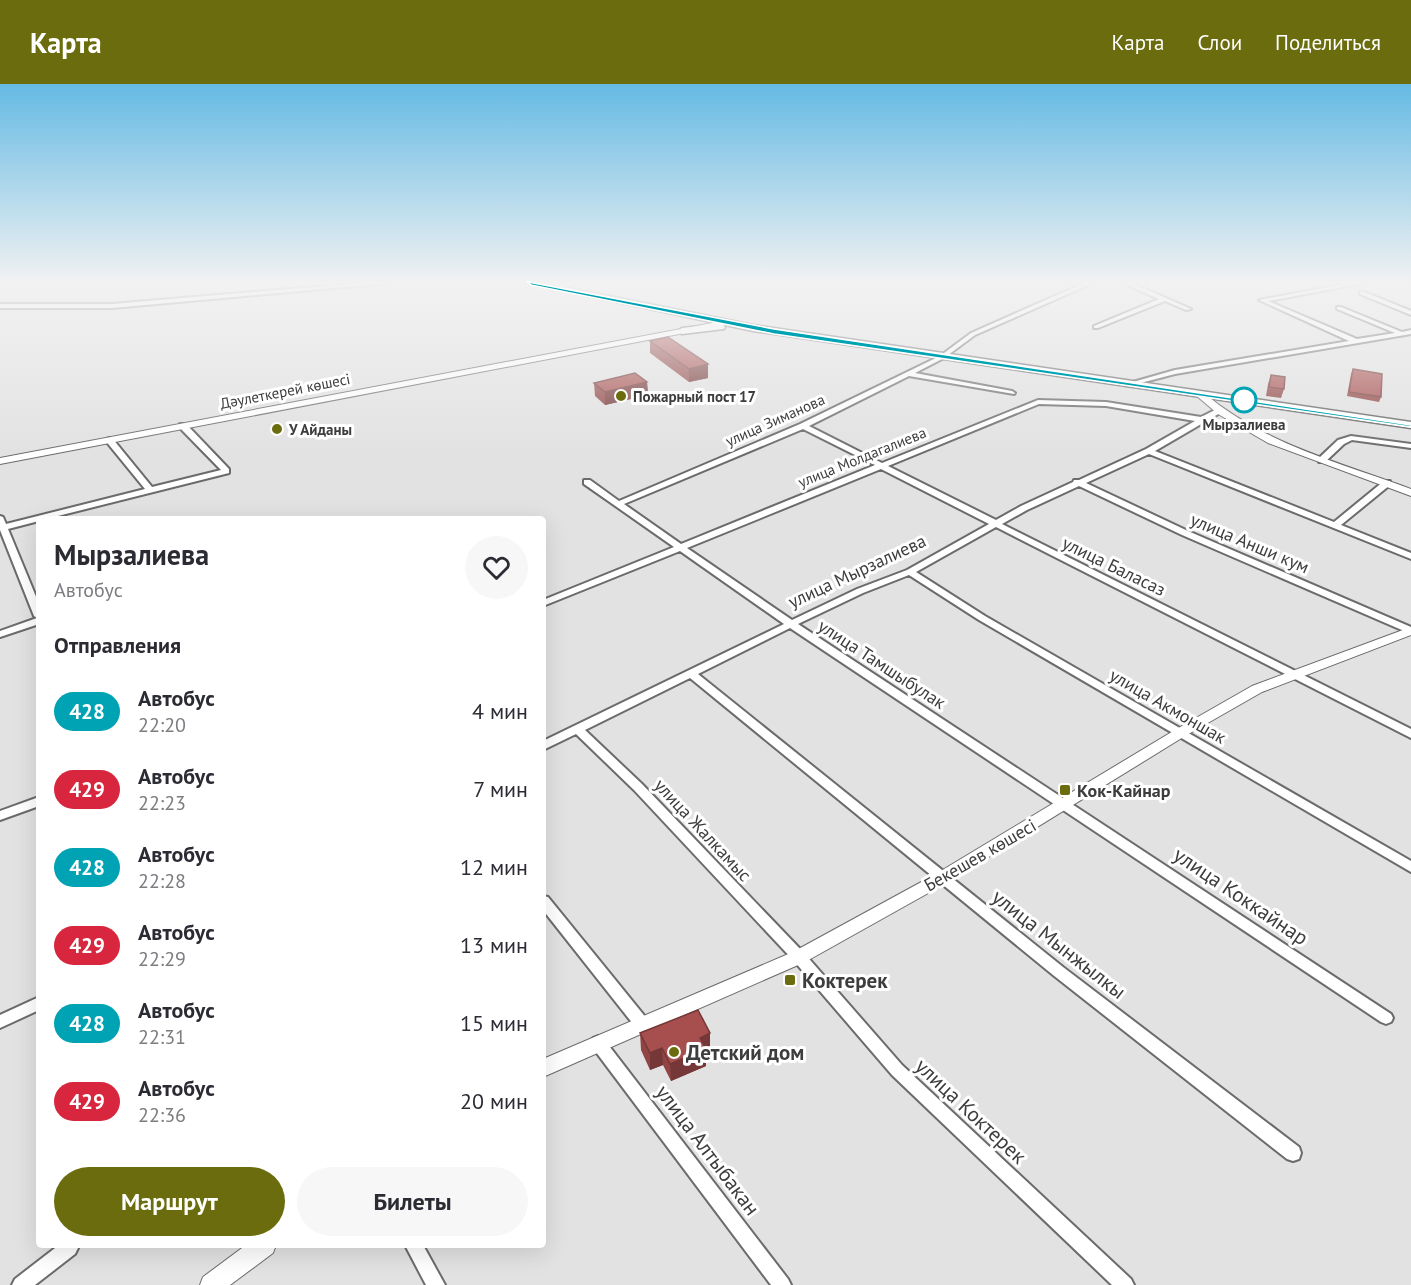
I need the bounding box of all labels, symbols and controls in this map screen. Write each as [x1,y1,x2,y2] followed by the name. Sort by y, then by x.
[30,24,102,61] text: Карта
[1111,29,1164,56] text: Карта
[1197,29,1242,56] text: Слои
[1275,29,1381,56] text: Поделиться
[218,369,352,413] street label: Дәулеткерей көшесі
[633,387,756,406] place label: Пожарный пост 17
[1231,387,1257,413] marker: Мырзалиева
[614,389,628,403] marker: Пожарный пост 17
[722,390,828,450] street label: улица Зиманова
[1202,415,1286,434] place label: Мырзалиева
[288,420,352,439] place label: У Айданы
[270,422,284,436] marker: У Айданы
[795,423,929,491] street label: улица Молдагалиева
[1187,508,1313,578] street label: улица Анши кум
[784,529,930,613] street label: улица Мырзалиева
[1058,531,1170,601] street label: улица Баласаз
[54,536,209,573] text: Мырзалиева
[465,536,528,599] button: heart
[54,577,123,603] text: Автобус
[814,614,951,714] street label: улица Тамшыбулак
[54,631,181,659] text: Отправления
[1106,663,1231,749] street label: улица Акмоншак
[138,684,215,712] text: Автобус
[472,697,528,725] text: 4 мин
[69,698,105,725] text: 428
[138,712,186,738] text: 22:20
[138,762,215,790] text: Автобус
[649,774,757,886] street label: улица Жалкамыс
[473,775,528,803] text: 7 мин
[69,776,105,803] text: 429
[1077,779,1171,802] place label: Кок-Кайнар
[1058,783,1072,797] marker: Кок-Кайнар
[138,790,186,816] text: 22:23
[920,814,1040,896] street label: Бекешев көшесі
[138,840,215,868] text: Автобус
[1168,841,1314,951] street label: улица Коккайнар
[460,853,528,881] text: 12 мин
[69,854,105,881] text: 428
[138,868,186,894] text: 22:28
[986,883,1132,1005] street label: улица Мынжылкы
[138,918,215,946] text: Автобус
[460,931,528,959] text: 13 мин
[69,932,105,959] text: 429
[138,946,186,972] text: 22:29
[802,967,888,994] place label: Коктерек
[783,973,797,987] marker: Коктерек
[138,996,215,1024] text: Автобус
[460,1009,528,1037] text: 15 мин
[69,1010,105,1037] text: 428
[138,1024,186,1050] text: 22:31
[686,1039,804,1066] place label: Детский дом
[667,1045,681,1059] marker: Детский дом
[910,1053,1032,1169] street label: улица Коктерек
[138,1074,215,1102] text: Автобус
[650,1079,766,1221] street label: улица Алтыбакан
[460,1087,528,1115] text: 20 мин
[69,1088,105,1115] text: 429
[138,1102,186,1128] text: 22:36
[54,1167,285,1236] button: Маршрут
[297,1167,528,1236] button: Билеты

